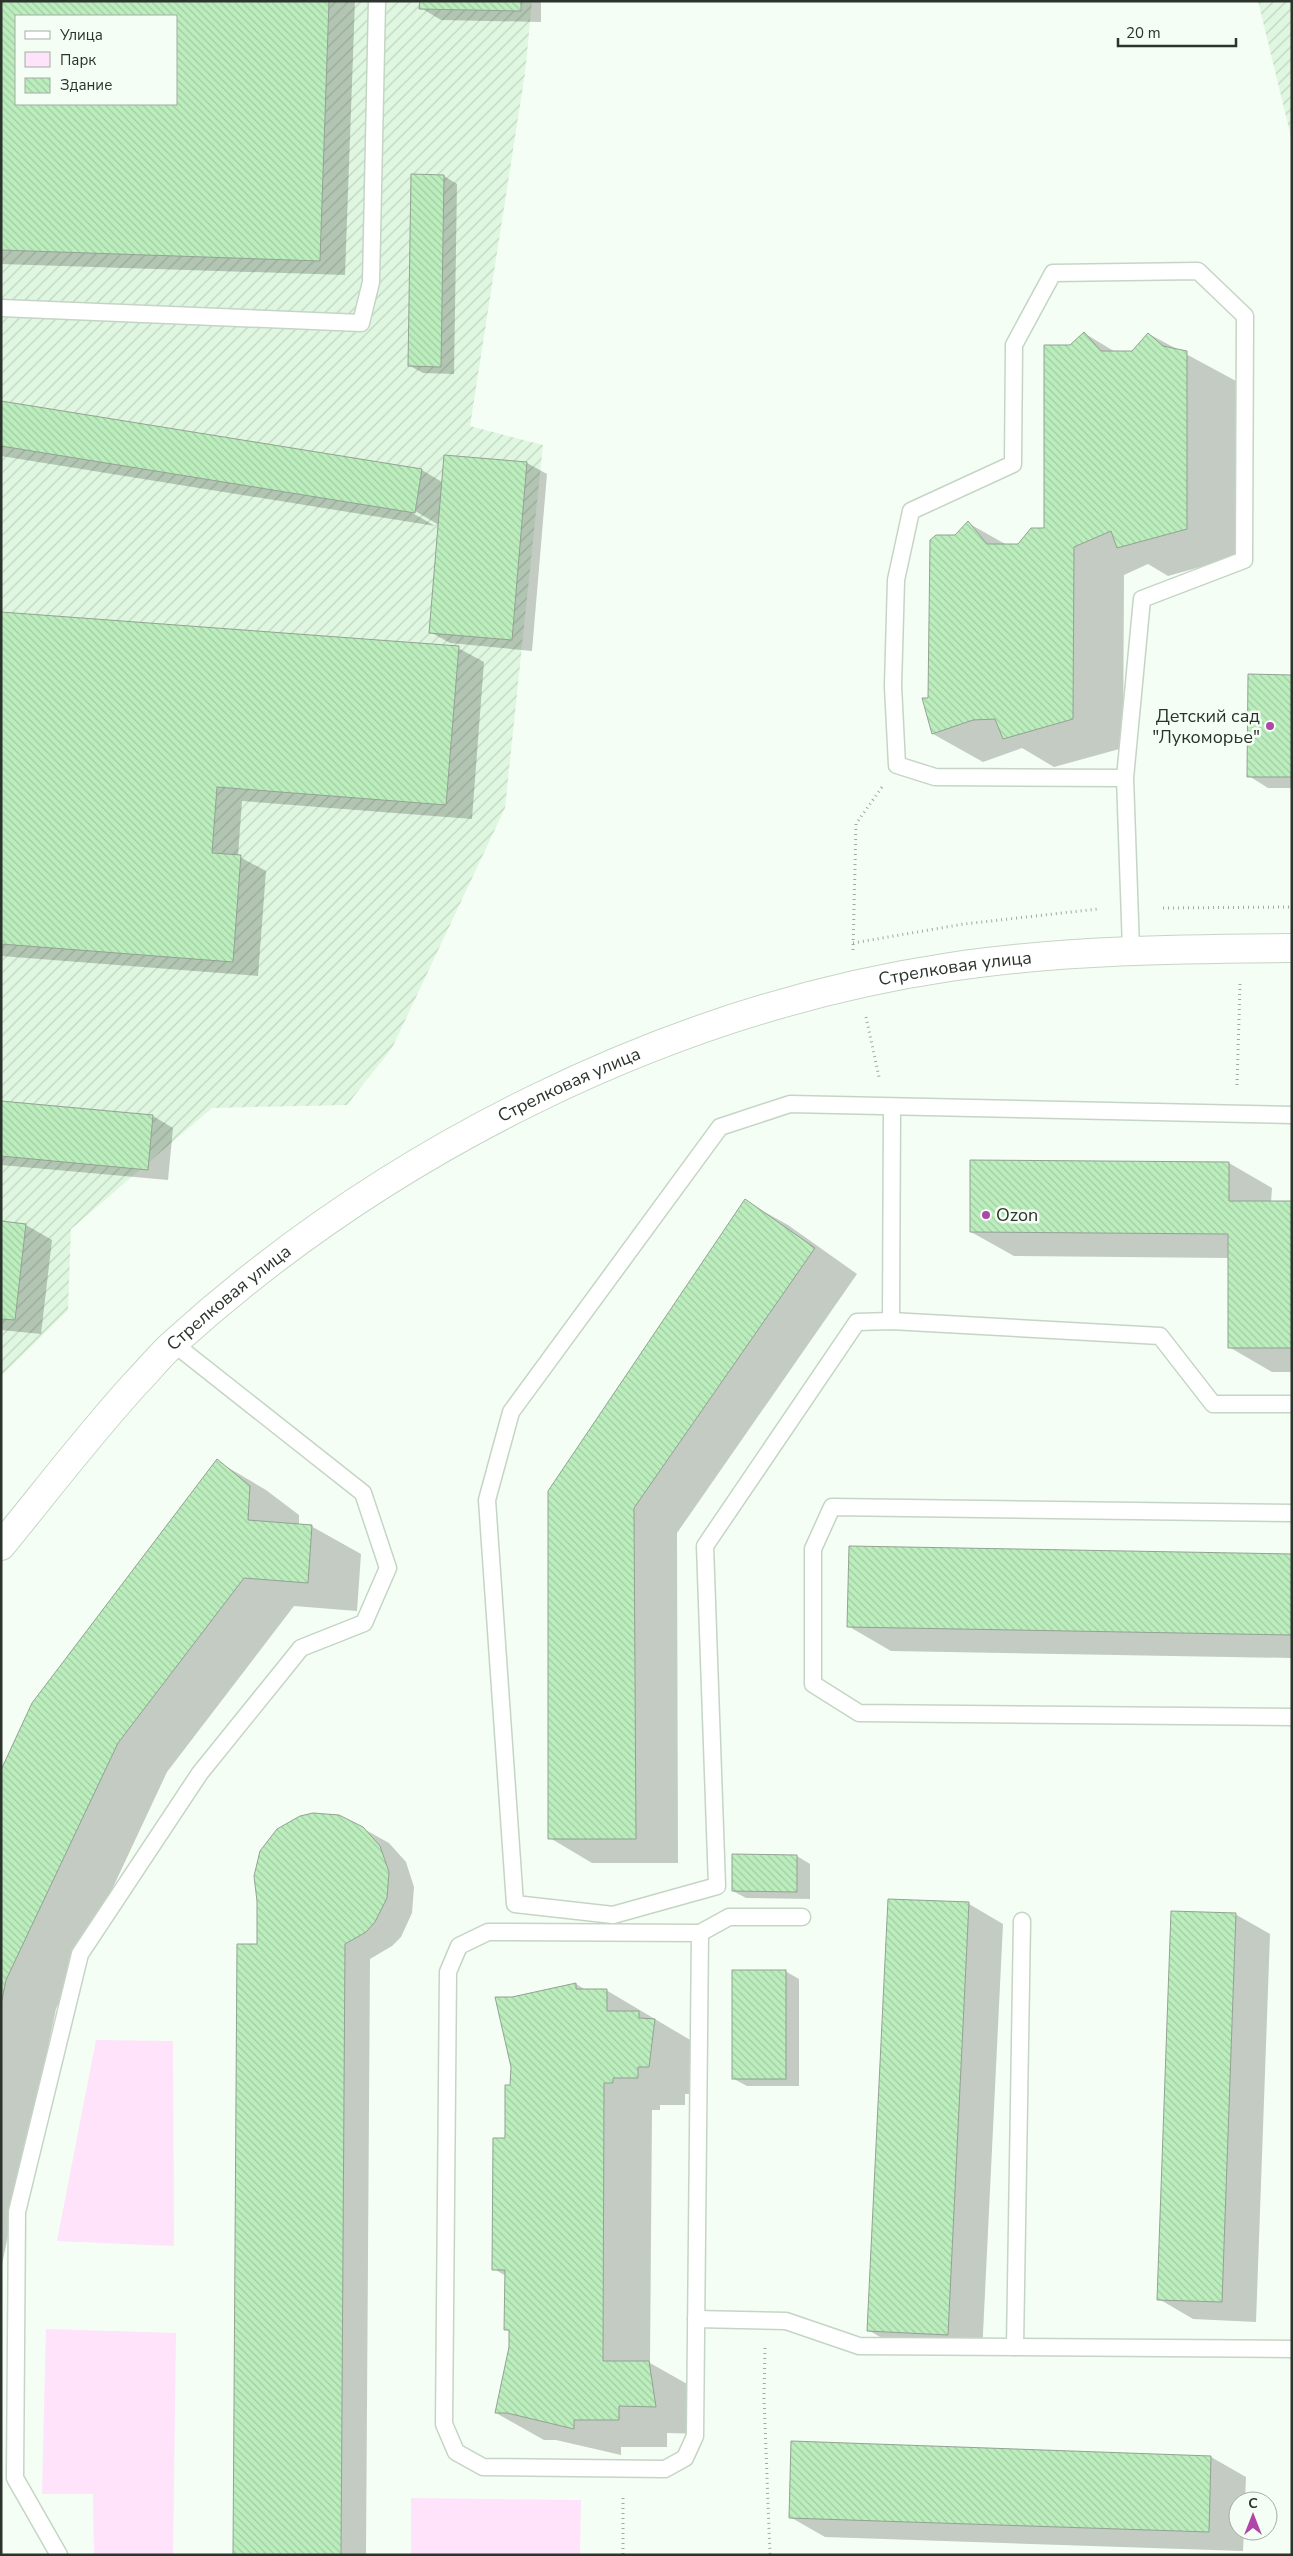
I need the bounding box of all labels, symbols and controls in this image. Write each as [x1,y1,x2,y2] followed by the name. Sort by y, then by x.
[15,15,178,105] legend
[1118,15,1236,47] scale bar
[1126,23,1161,43] text: 20 m
[59,25,103,45] text: Улица
[60,50,96,70] text: Парк
[60,75,112,95] text: Здание
[1152,704,1260,749] place label: Детский сад "Лукоморье"
[1264,720,1276,732] marker: Детский сад "Лукоморье"
[876,945,1033,991] street label: Стрелковая улица
[493,1041,644,1128] street label: Стрелковая улица
[996,1203,1038,1227] place label: Ozon
[980,1209,992,1221] marker: Ozon
[161,1239,296,1356] street label: Стрелковая улица
[1228,2491,1278,2541] north arrow
[1248,2494,1258,2513] text: С

